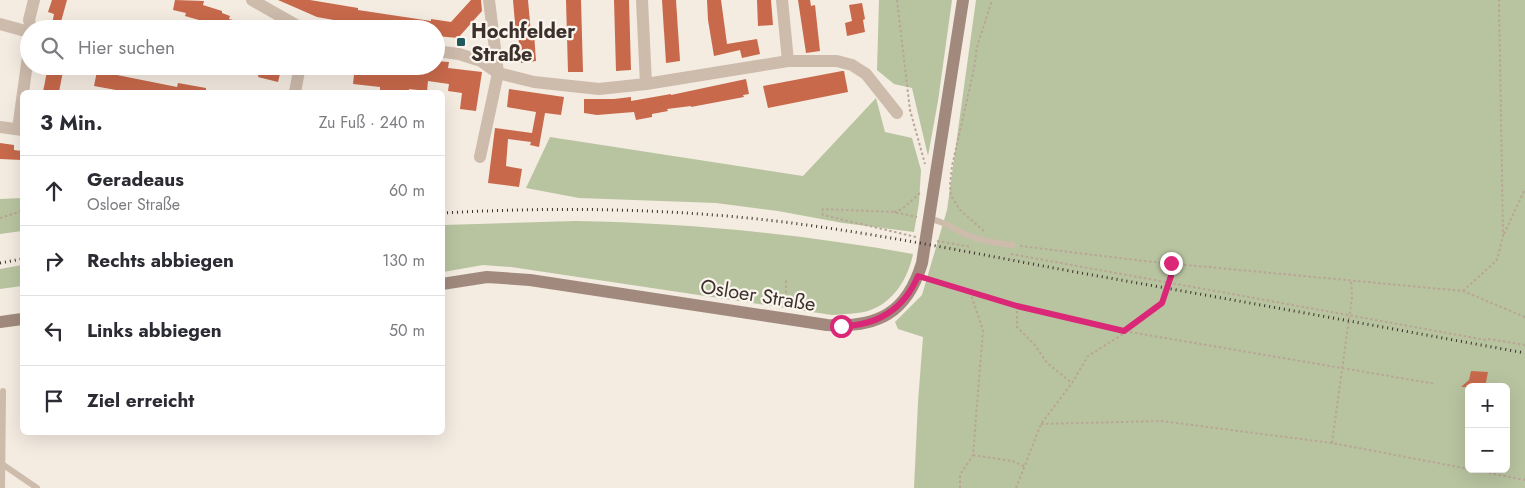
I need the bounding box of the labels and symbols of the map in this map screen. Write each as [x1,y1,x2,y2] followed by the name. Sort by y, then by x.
[471,17,576,69] place label: Hochfelder Straße
[455,36,467,48] marker: Hochfelder Straße
[1160,252,1183,275] route end
[698,272,818,319] street label: Osloer Straße
[830,315,853,338] route start

